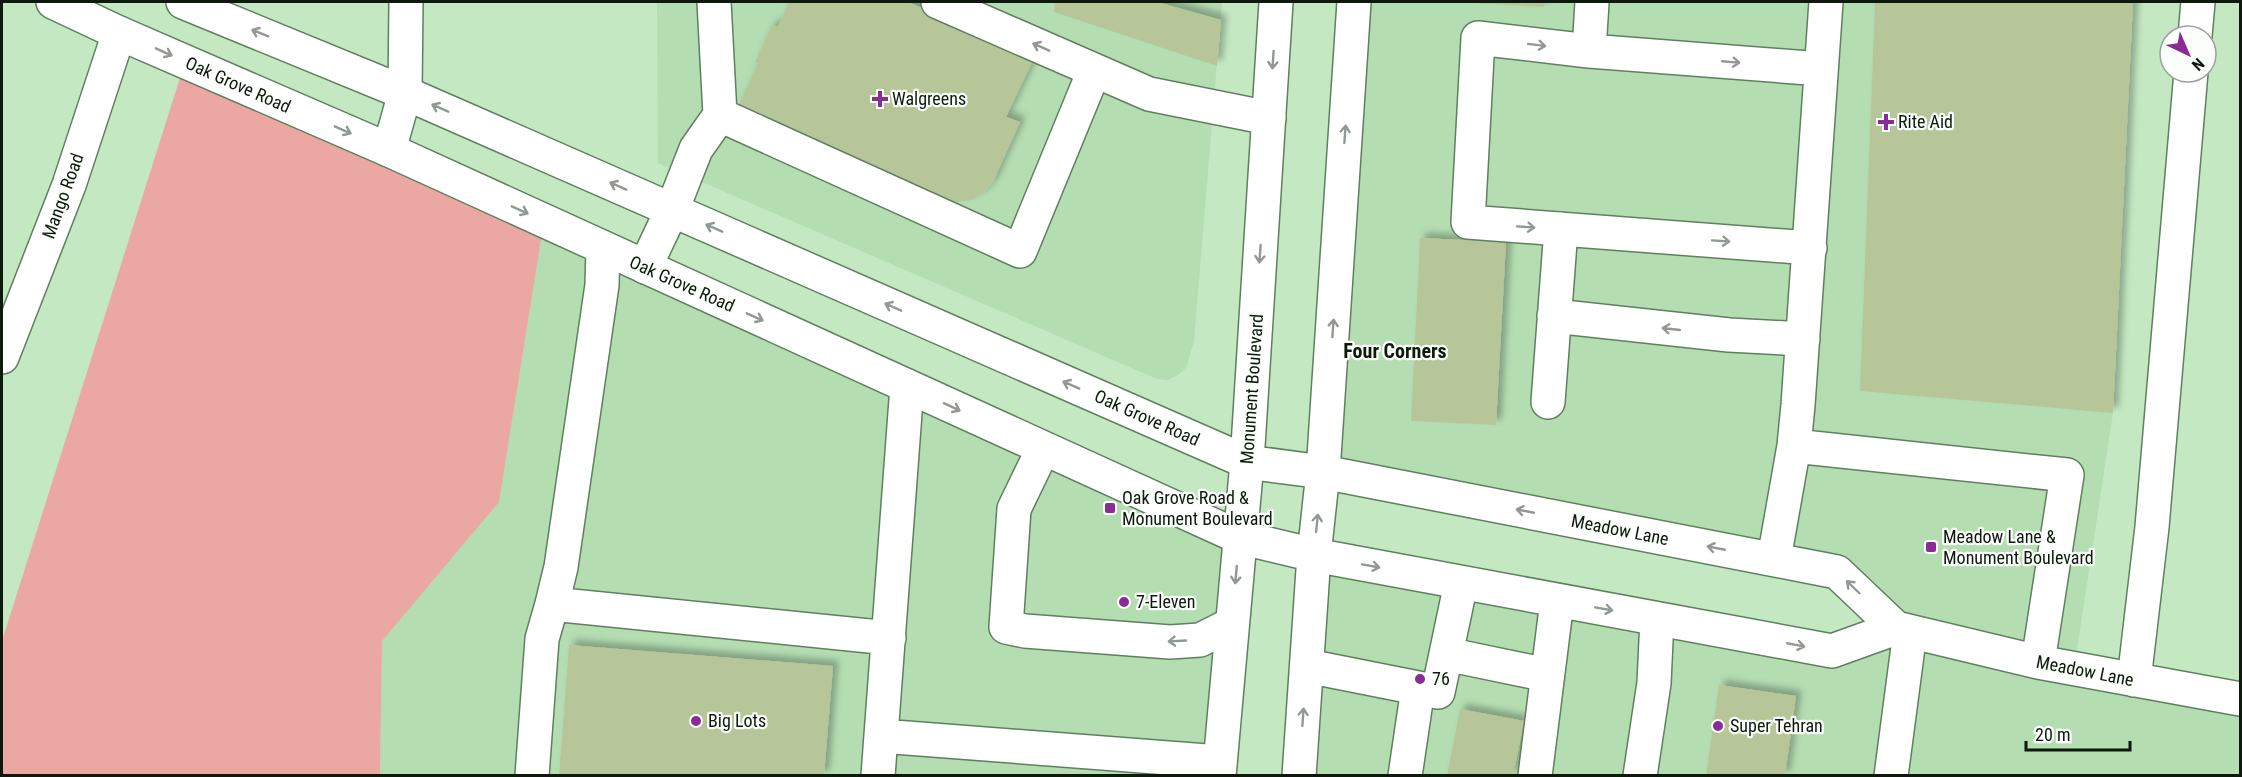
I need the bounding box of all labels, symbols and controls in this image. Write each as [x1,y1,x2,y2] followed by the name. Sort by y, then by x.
[2158,24,2218,84] north arrow
[251,27,270,38] one-way arrow
[1526,40,1546,51] one-way arrow
[1032,41,1050,52] one-way arrow
[154,47,172,58] one-way arrow
[1267,49,1278,69] one-way arrow
[182,52,294,117] street label: Oak Grove Road
[2188,54,2208,75] text: N
[1720,57,1740,68] one-way arrow
[892,88,966,109] place label: Walgreens
[873,92,887,106] marker: Walgreens
[431,102,449,113] one-way arrow
[1898,111,1953,132] place label: Rite Aid
[1879,115,1893,129] marker: Rite Aid
[1340,124,1351,144] one-way arrow
[333,125,351,136] one-way arrow
[37,150,88,241] street label: Mango Road
[610,180,628,192] one-way arrow
[511,205,529,216] one-way arrow
[705,222,724,233] one-way arrow
[1516,222,1536,233] one-way arrow
[1710,236,1730,247] one-way arrow
[1255,244,1266,264] one-way arrow
[626,251,738,316] street label: Oak Grove Road
[884,300,902,312] one-way arrow
[746,312,764,323] one-way arrow
[1236,313,1267,465] street label: Monument Boulevard
[1327,319,1338,339] one-way arrow
[1661,323,1681,334] one-way arrow
[1343,339,1447,363] district label: Four Corners
[1063,378,1081,390] one-way arrow
[1091,385,1203,450] street label: Oak Grove Road
[942,401,960,413] one-way arrow
[1122,487,1273,529] place label: Oak Grove Road & Monument Boulevard
[1103,501,1117,515] marker: Oak Grove Road & Monument Boulevard
[1515,505,1535,516] one-way arrow
[1570,510,1671,549] street label: Meadow Lane
[1312,513,1323,533] one-way arrow
[1943,526,2094,568] place label: Meadow Lane & Monument Boulevard
[1924,540,1938,554] marker: Meadow Lane & Monument Boulevard
[1707,542,1726,553] one-way arrow
[1361,561,1381,572] one-way arrow
[1230,564,1241,584] one-way arrow
[1846,580,1861,595] one-way arrow
[1136,591,1196,612] place label: 7-Eleven
[1117,595,1131,609] marker: 7-Eleven
[1594,604,1614,615] one-way arrow
[1167,636,1187,647] one-way arrow
[1786,640,1806,651] one-way arrow
[2035,651,2136,690] street label: Meadow Lane
[1432,668,1450,689] place label: 76
[1413,672,1427,686] marker: 76
[1298,708,1309,728] one-way arrow
[708,710,766,731] place label: Big Lots
[689,714,703,728] marker: Big Lots
[2026,714,2130,752] scale bar
[1730,715,1823,736] place label: Super Tehran
[1711,719,1725,733] marker: Super Tehran
[2035,724,2070,745] text: 20 m

